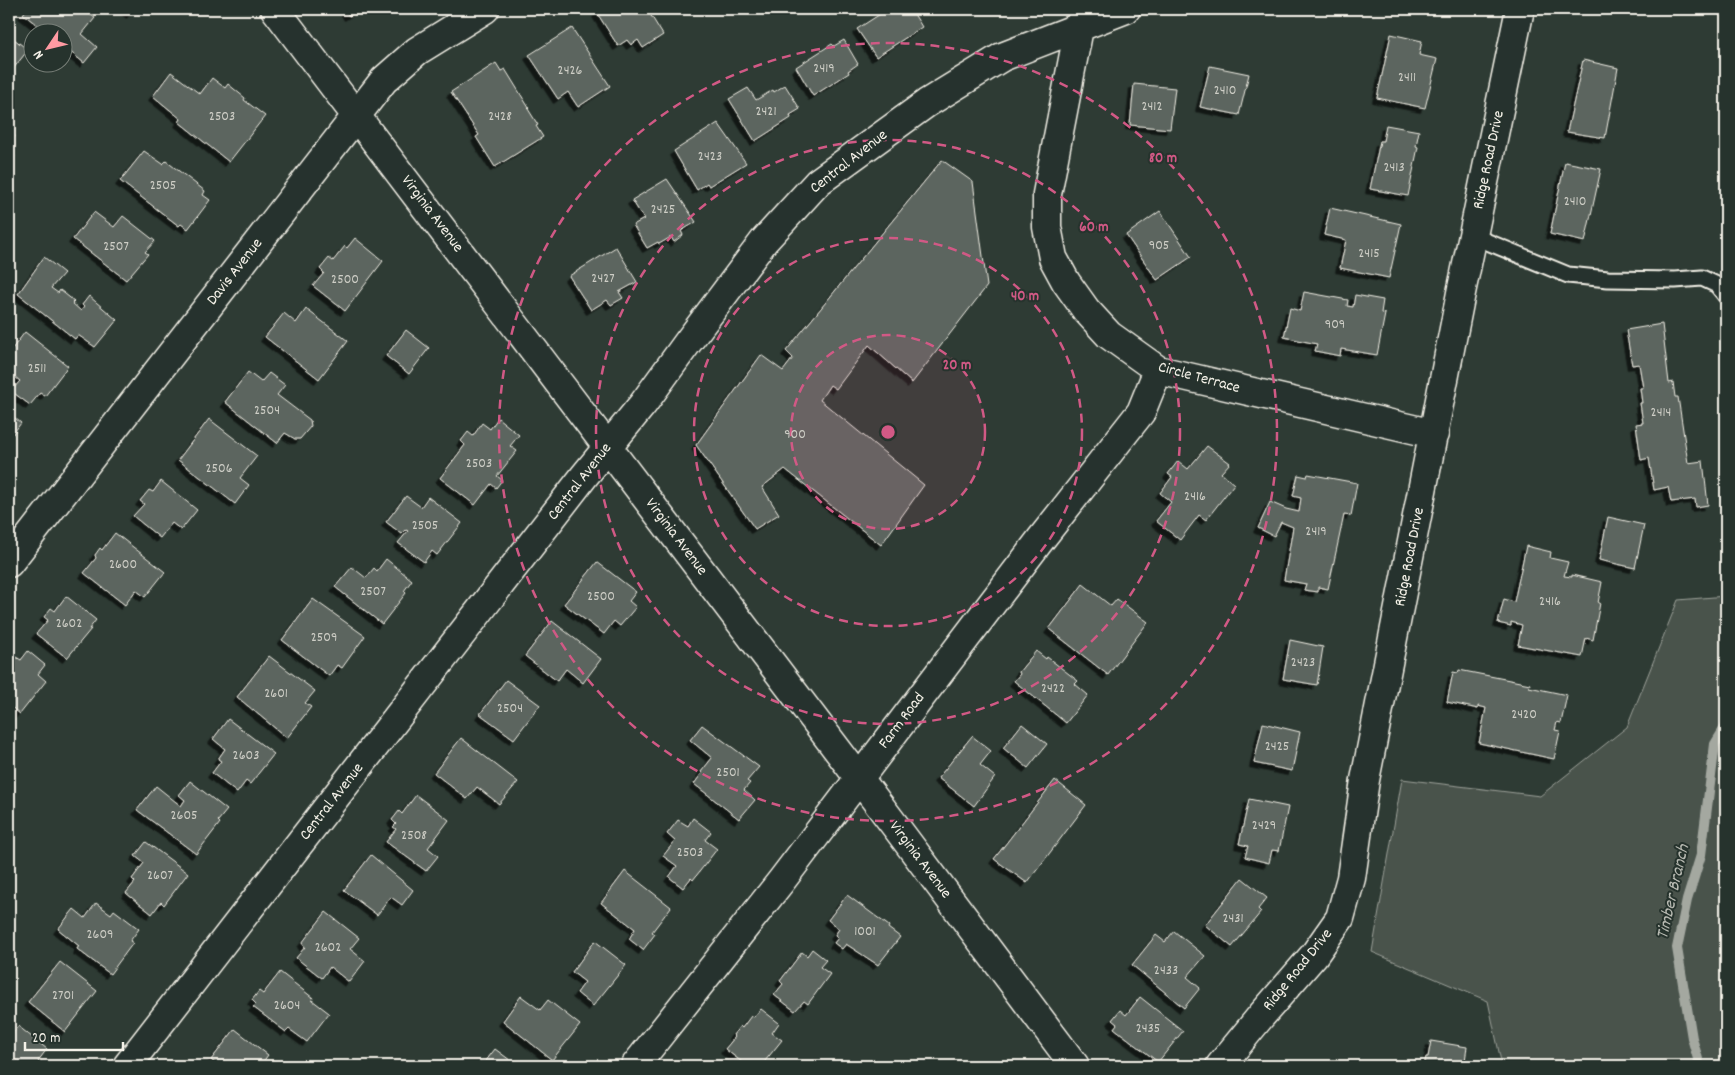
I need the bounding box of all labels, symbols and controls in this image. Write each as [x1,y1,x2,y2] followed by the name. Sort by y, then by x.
[22,22,72,72] north arrow
[29,46,49,63] text: N
[813,59,835,79] house number: 2419
[558,61,583,81] house number: 2426
[1398,68,1416,88] house number: 2411
[1214,81,1236,101] house number: 2410
[1141,97,1163,117] house number: 2412
[755,102,777,122] house number: 2421
[209,107,235,127] house number: 2503
[488,107,512,127] house number: 2428
[1467,109,1511,211] street label: Ridge Road Drive
[805,124,893,200] street label: Central Avenue
[698,147,722,167] house number: 2423
[1149,148,1177,170] text: 80 m
[1383,158,1405,178] house number: 2413
[395,170,469,258] street label: Virginia Avenue
[150,176,176,196] house number: 2505
[1564,192,1586,212] house number: 2410
[651,200,675,220] house number: 2425
[1079,217,1109,239] text: 60 m
[201,234,269,310] street label: Davis Avenue
[1149,236,1169,256] house number: 905
[103,237,129,257] house number: 2507
[1358,244,1380,264] house number: 2415
[591,269,615,289] house number: 2427
[331,270,359,290] house number: 2500
[1011,286,1039,308] text: 40 m
[1325,315,1345,335] house number: 909
[943,355,971,377] text: 20 m
[1155,356,1243,400] street label: Circle Terrace
[28,359,46,379] house number: 2511
[254,401,280,421] house number: 2504
[1651,403,1671,423] house number: 2414
[879,423,897,441] centre of rings
[784,425,806,445] house number: 900
[542,438,618,526] street label: Central Avenue
[466,454,492,474] house number: 2503
[205,459,233,479] house number: 2506
[1184,487,1206,507] house number: 2416
[639,493,713,581] street label: Virginia Avenue
[1389,506,1431,608] street label: Ridge Road Drive
[412,516,438,536] house number: 2505
[1305,522,1327,542] house number: 2419
[109,555,137,575] house number: 2600
[360,582,386,602] house number: 2507
[587,587,615,607] house number: 2500
[1539,592,1561,612] house number: 2416
[56,614,82,634] house number: 2602
[311,628,337,648] house number: 2509
[1291,653,1315,673] house number: 2423
[1041,679,1065,699] house number: 2422
[264,684,288,704] house number: 2601
[873,688,931,754] street label: Farm Road
[497,699,523,719] house number: 2504
[1511,705,1537,725] house number: 2420
[1265,737,1289,757] house number: 2425
[233,746,259,766] house number: 2603
[294,758,370,846] street label: Central Avenue
[716,763,740,783] house number: 2501
[170,806,198,826] house number: 2605
[883,816,957,904] street label: Virginia Avenue
[1252,816,1276,836] house number: 2429
[401,826,427,846] house number: 2508
[1651,841,1697,942] water label: Timber Branch
[677,843,703,863] house number: 2503
[147,866,173,886] house number: 2607
[1222,909,1244,929] house number: 2431
[854,922,876,942] house number: 1001
[1257,924,1339,1016] street label: Ridge Road Drive
[86,925,114,945] house number: 2609
[315,938,341,958] house number: 2602
[1154,961,1178,981] house number: 2433
[52,986,74,1006] house number: 2701
[274,996,300,1016] house number: 2604
[1136,1019,1160,1039] house number: 2435
[25,1020,122,1052] scale bar
[32,1028,60,1050] text: 20 m

